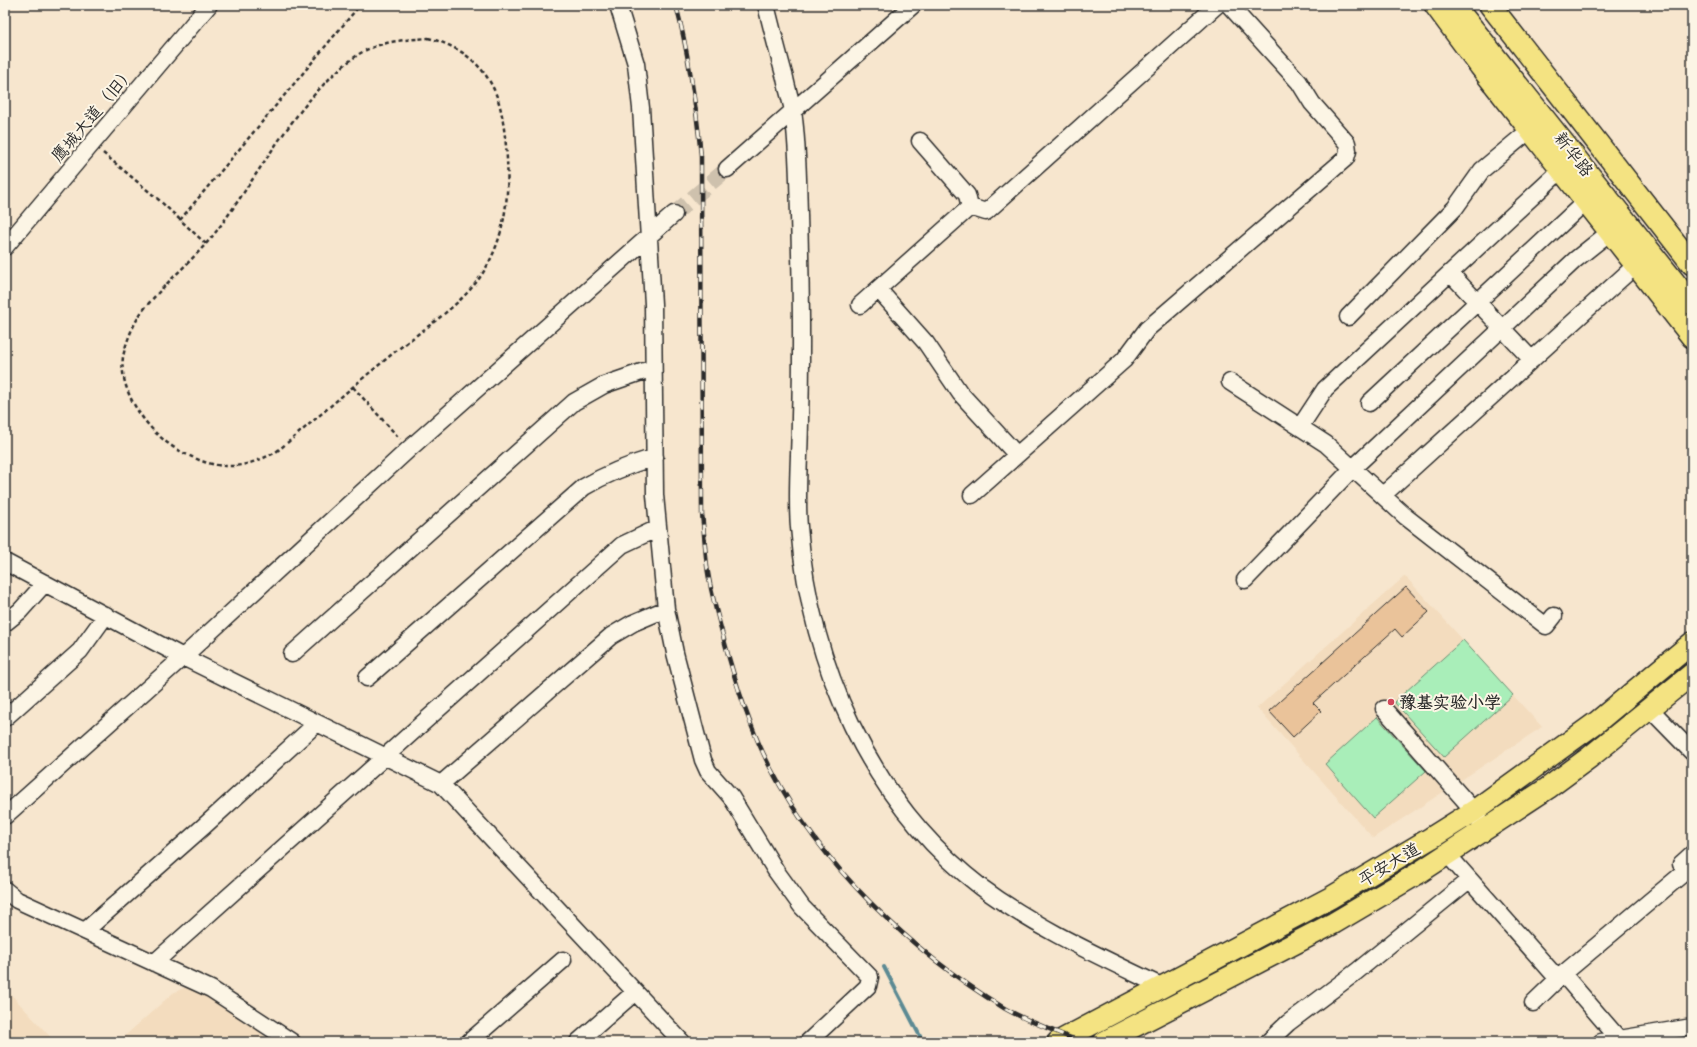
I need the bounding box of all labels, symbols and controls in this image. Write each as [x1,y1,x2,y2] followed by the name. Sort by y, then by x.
[47,62,140,167] street label: 鹰城大道（旧）
[1550,128,1598,181] street label: 新华路
[1399,692,1501,713] place label: 豫基实验小学
[1386,697,1396,707] marker: 豫基实验小学
[1355,838,1424,891] street label: 平安大道

